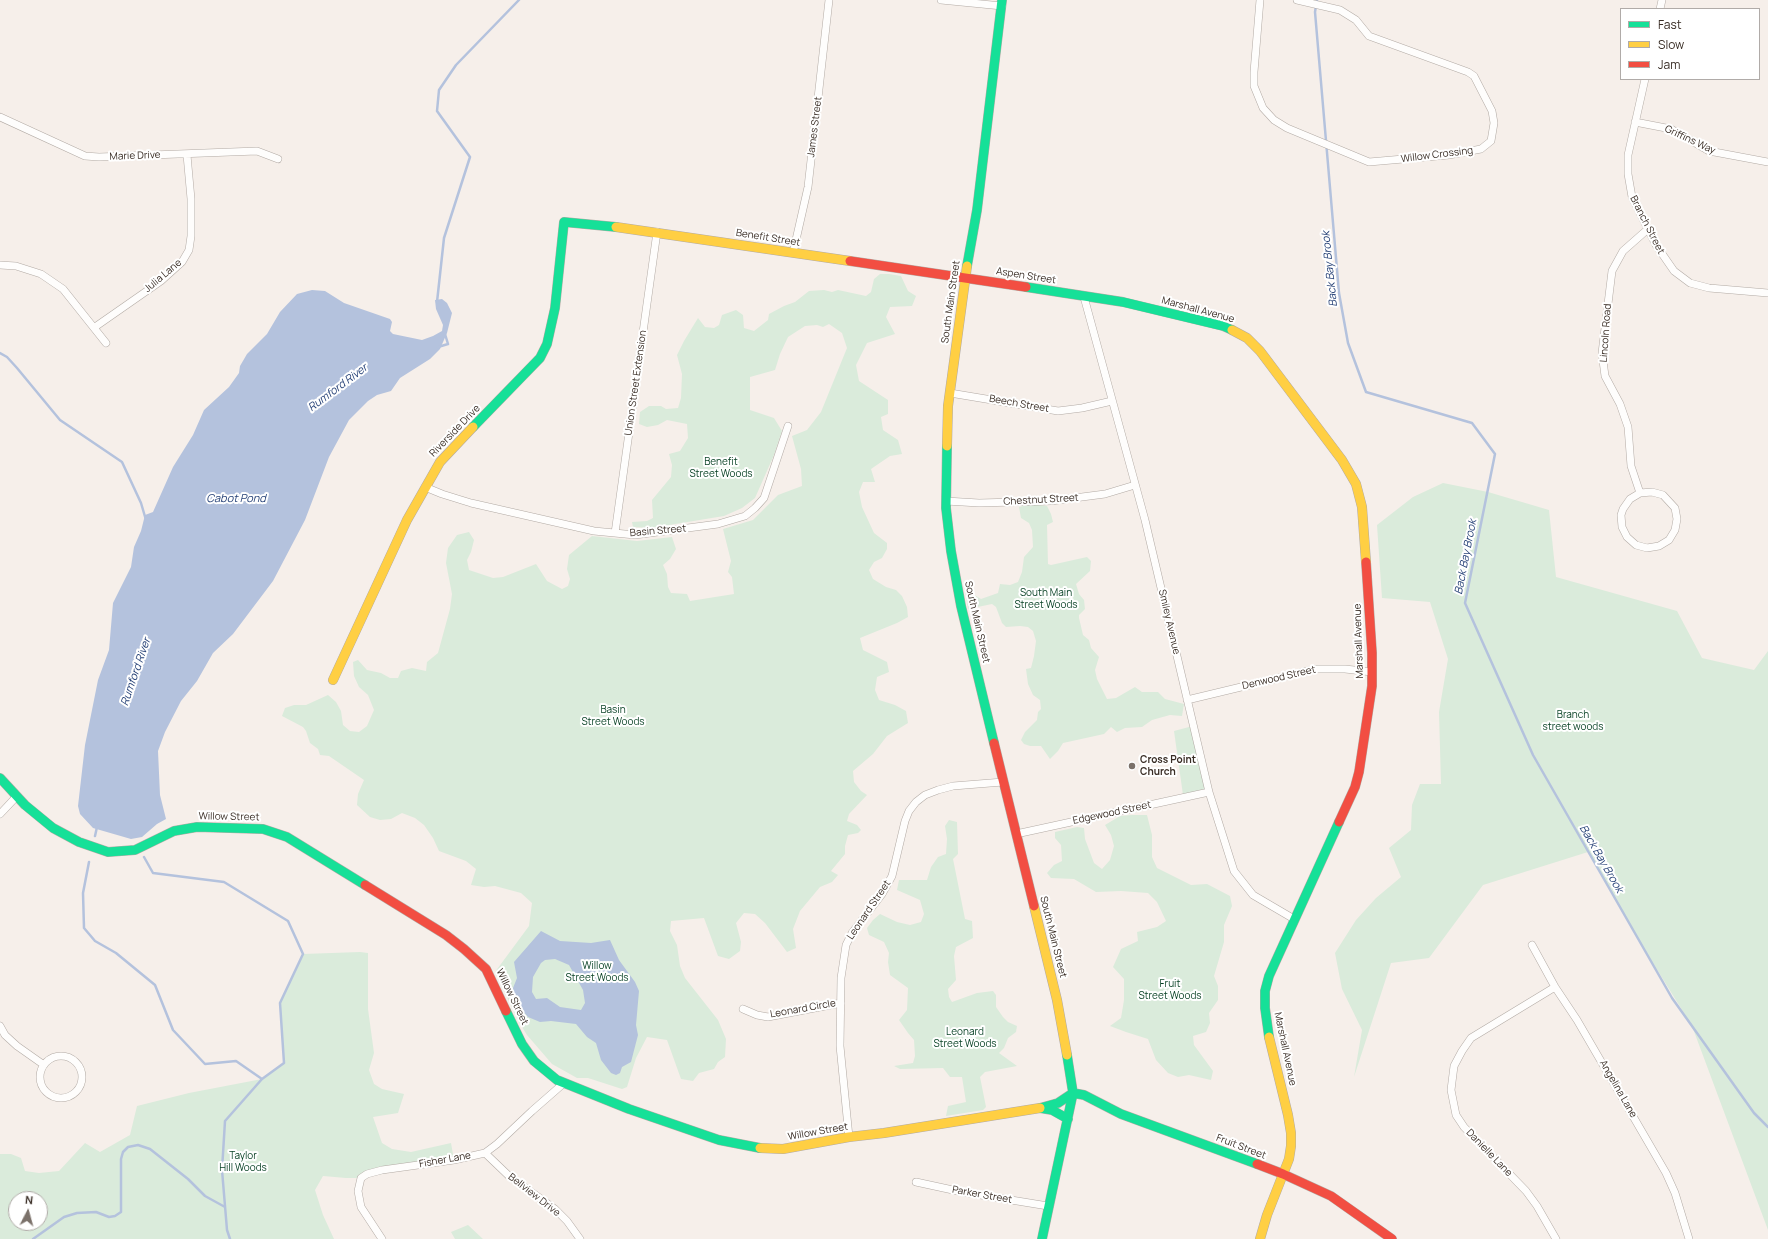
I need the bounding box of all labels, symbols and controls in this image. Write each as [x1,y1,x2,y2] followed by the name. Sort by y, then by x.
[1620,8,1760,80] legend
[1658,16,1682,33] text: Fast
[1658,36,1684,53] text: Slow
[1658,56,1680,73] text: Jam
[805,96,825,158] street label: James Street
[1663,123,1717,157] street label: Griffins Way
[1400,145,1474,165] street label: Willow Crossing
[109,149,161,163] street label: Marie Drive
[1627,194,1667,256] street label: Branch Street
[735,227,801,249] street label: Benefit Street
[1319,230,1341,308] water label: Back Bay Brook
[142,257,184,295] street label: Julia Lane
[939,260,963,344] street label: South Main Street
[995,265,1057,287] street label: Aspen Street
[1160,294,1236,326] street label: Marshall Avenue
[1598,303,1614,363] street label: Lincoln Road
[623,329,649,437] street label: Union Street Extension
[306,361,370,415] water label: Rumford River
[988,393,1050,415] street label: Beech Street
[427,403,483,459] street label: Riverside Drive
[689,456,753,480] park label: Benefit Street Woods
[206,492,266,506] water label: Cabot Pond
[1003,492,1079,508] street label: Chestnut Street
[1452,518,1480,596] water label: Back Bay Brook
[629,523,687,539] street label: Basin Street
[962,580,992,664] street label: South Main Street
[1014,587,1078,610] park label: South Main Street Woods
[1156,588,1182,656] street label: Smiley Avenue
[1352,603,1366,679] street label: Marshall Avenue
[118,636,154,708] water label: Rumford River
[1241,664,1317,692] street label: Denwood Street
[581,704,645,728] park label: Basin Street Woods
[1543,709,1603,732] park label: Branch street woods
[1140,754,1196,778] place label: Cross Point Church
[1127,761,1137,771] marker: Cross Point Church
[1072,799,1152,827] street label: Edgewood Street
[198,810,260,824] street label: Willow Street
[1576,823,1626,895] water label: Back Bay Brook
[845,878,893,942] street label: Leonard Street
[1037,895,1069,979] street label: South Main Street
[565,960,629,984] park label: Willow Street Woods
[493,967,531,1027] street label: Willow Street
[1138,978,1202,1002] park label: Fruit Street Woods
[769,997,837,1021] street label: Leonard Circle
[1271,1011,1299,1087] street label: Marshall Avenue
[933,1026,997,1050] park label: Leonard Street Woods
[1597,1058,1639,1120] street label: Angelina Lane
[787,1121,849,1143] street label: Willow Street
[1463,1127,1515,1179] street label: Danielle Lane
[1214,1132,1268,1162] street label: Fruit Street
[219,1150,267,1174] park label: Taylor Hill Woods
[418,1150,472,1170] street label: Fisher Lane
[506,1171,562,1219] street label: Bellview Drive
[951,1184,1013,1206] street label: Parker Street
[8,1191,48,1231] north arrow
[24,1192,34,1207] text: N

